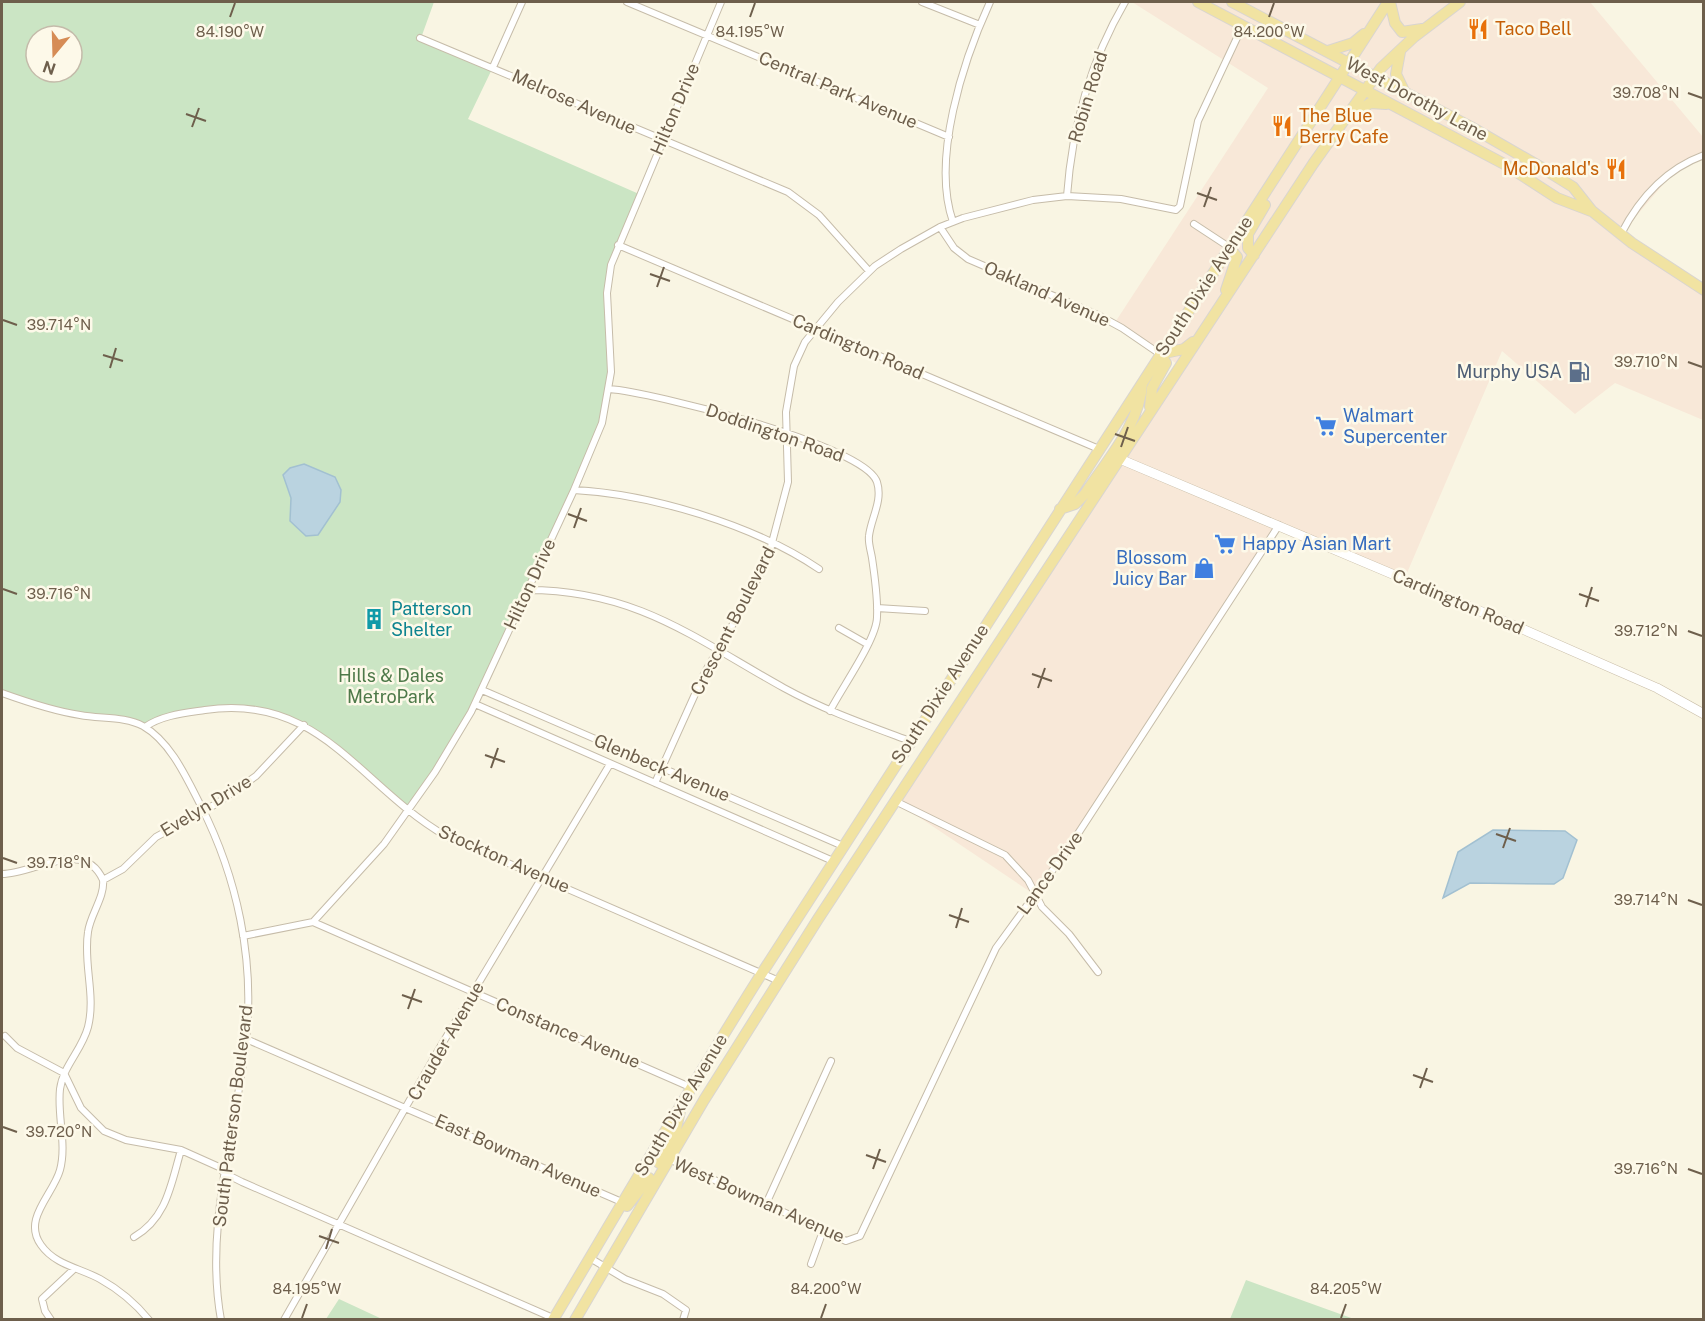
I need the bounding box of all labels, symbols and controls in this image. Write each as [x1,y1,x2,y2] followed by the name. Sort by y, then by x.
[1466,17,1490,41] restaurant icon: Taco Bell
[1495,18,1572,39] place label: Taco Bell
[196,23,264,40] text: 84.190°W
[716,23,784,40] text: 84.195°W
[1233,23,1305,40] text: 84.200°W
[24,24,84,84] north arrow
[756,47,921,133] street label: Central Park Avenue
[1064,48,1111,145] street label: Robin Road
[1343,52,1492,145] street label: West Dorothy Lane
[40,57,58,79] text: N
[646,60,703,158] street label: Hilton Drive
[509,65,640,138] street label: Melrose Avenue
[1612,84,1680,101] text: 39.708°N
[1299,105,1389,147] place label: The Blue Berry Cafe
[1270,114,1294,138] restaurant icon: The Blue Berry Cafe
[1604,157,1628,181] restaurant icon: McDonald's
[1503,158,1599,179] place label: McDonald's
[1151,212,1257,359] street label: South Dixie Avenue
[981,256,1113,331] street label: Oakland Avenue
[789,309,927,384] street label: Cardington Road
[27,316,91,333] text: 39.714°N
[1614,353,1678,370] text: 39.710°N
[1567,360,1591,384] fuel station icon: Murphy USA
[1457,361,1562,382] place label: Murphy USA
[703,399,847,466] street label: Doddington Road
[1343,405,1447,447] place label: Walmart Supercenter
[1314,414,1338,438] supermarket icon: Walmart Supercenter
[1213,532,1237,556] supermarket icon: Happy Asian Mart
[1242,533,1391,554] place label: Happy Asian Mart
[499,535,560,633] street label: Hilton Drive
[686,543,779,699] street label: Crescent Boulevard
[1112,547,1187,589] place label: Blossom Juicy Bar
[1192,556,1216,580] shop icon: Blossom Juicy Bar
[1389,564,1527,639] street label: Cardington Road
[27,585,91,602] text: 39.716°N
[391,598,472,640] place label: Patterson Shelter
[362,607,386,631] building icon: Patterson Shelter
[887,620,993,767] street label: South Dixie Avenue
[1614,622,1678,639] text: 39.712°N
[338,665,444,707] park label: Hills & Dales MetroPark
[591,729,733,806] street label: Glenbeck Avenue
[156,770,255,841] street label: Evelyn Drive
[435,820,573,897] street label: Stockton Avenue
[1012,827,1087,918] street label: Lance Drive
[27,854,91,871] text: 39.718°N
[1614,891,1678,908] text: 39.714°N
[403,978,488,1104] street label: Crauder Avenue
[493,993,644,1072] street label: Constance Avenue
[208,1004,257,1228] street label: South Patterson Boulevard
[630,1030,731,1180] street label: South Dixie Avenue
[432,1109,604,1202] street label: East Bowman Avenue
[26,1123,92,1140] text: 39.720°N
[670,1152,848,1247] street label: West Bowman Avenue
[1614,1160,1678,1177] text: 39.716°N
[273,1280,341,1297] text: 84.195°W
[790,1280,862,1297] text: 84.200°W
[1310,1280,1382,1297] text: 84.205°W

